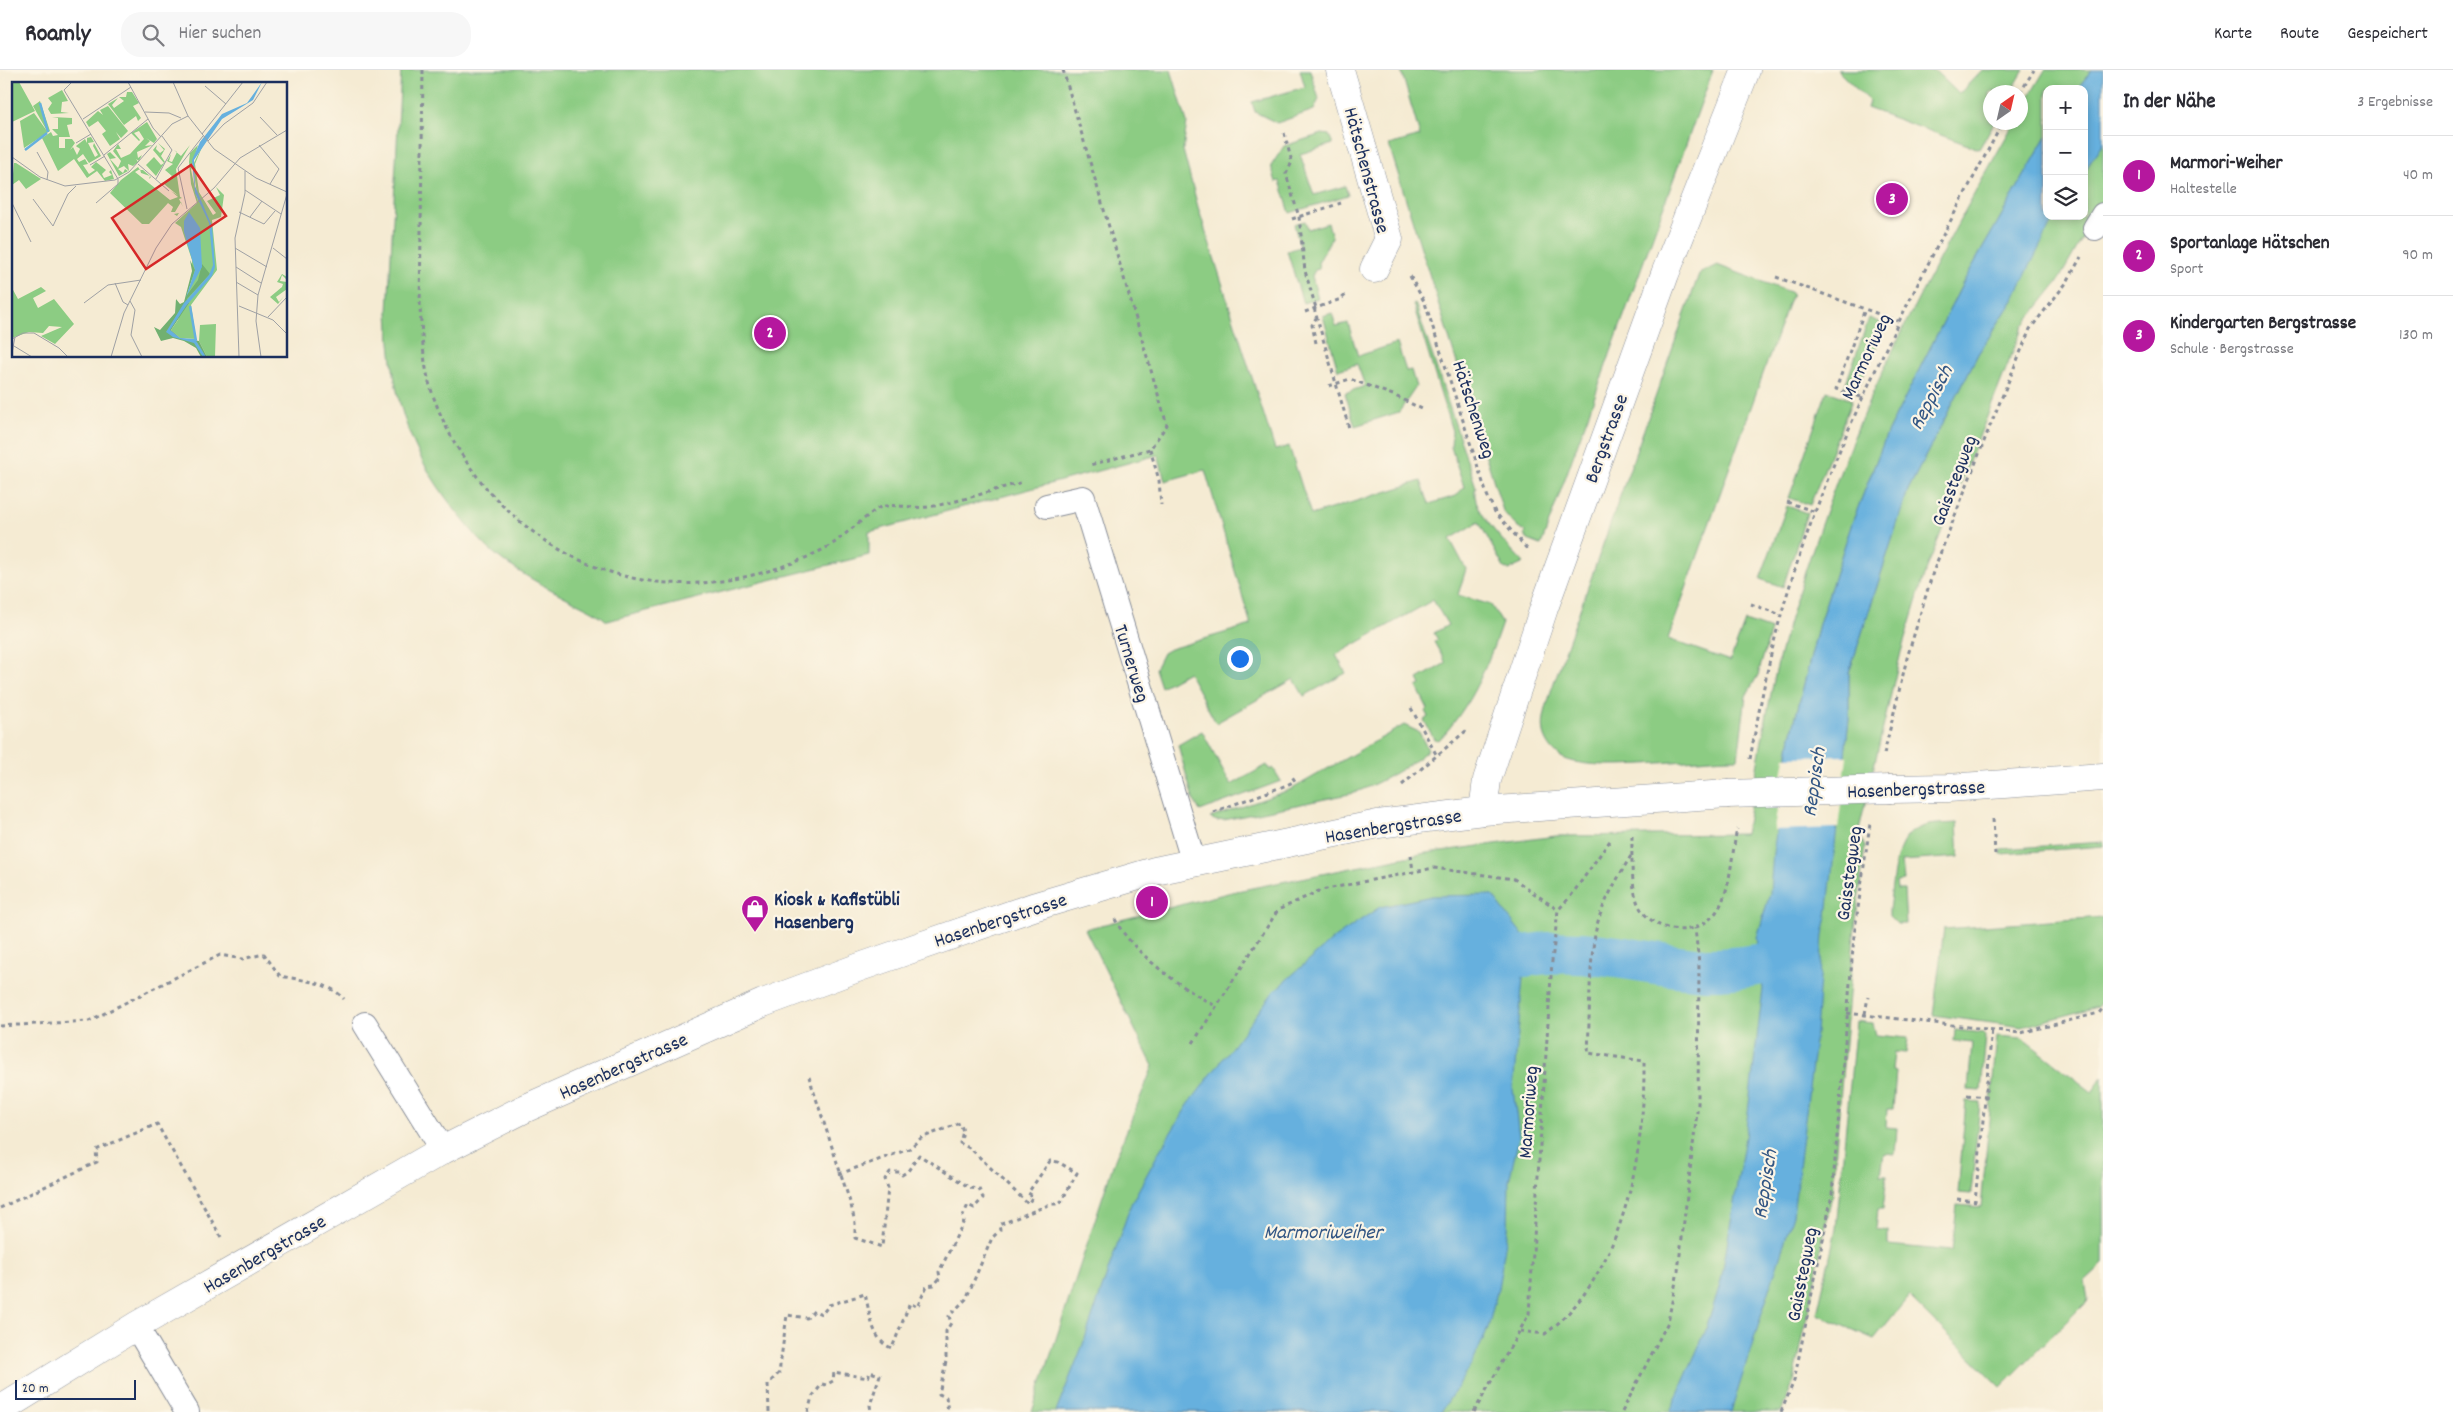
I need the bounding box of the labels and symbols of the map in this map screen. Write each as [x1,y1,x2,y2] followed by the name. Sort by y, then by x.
[12,82,288,358] inset map
[1983,85,2028,130] north arrow
[1335,105,1395,237] street label: Hätschenstrasse
[1876,180,1908,218] pin: 3
[1835,309,1900,405] street label: Marmoriweg
[754,314,786,352] pin: 2
[1443,357,1501,463] street label: Hätschenweg
[1903,359,1963,436] water label: Reppisch
[1579,390,1637,487] street label: Bergstrasse
[1926,432,1986,531] street label: Gaisstegweg
[1105,622,1155,706] street label: Turnerweg
[1227,646,1253,672] your location
[1796,745,1836,819] water label: Reppisch
[1847,775,1986,807] street label: Hasenbergstrasse
[1323,803,1464,853] street label: Hasenbergstrasse
[1830,824,1871,923] street label: Gaisstegweg
[1136,883,1168,921] pin: 1
[774,887,900,938] place label: Kiosk & Kafistübli Hasenberg
[931,887,1071,956] street label: Hasenbergstrasse
[740,894,770,933] shop icon: Kiosk & Kafistübli Hasenberg
[556,1027,693,1109] street label: Hasenbergstrasse
[1513,1065,1547,1159] street label: Marmoriweg
[1747,1146,1787,1221] water label: Reppisch
[199,1209,332,1302] street label: Hasenbergstrasse
[1264,1219,1385,1249] water label: Marmoriweiher
[1781,1225,1827,1324] street label: Gaisstegweg
[15,1377,136,1400] scale bar

